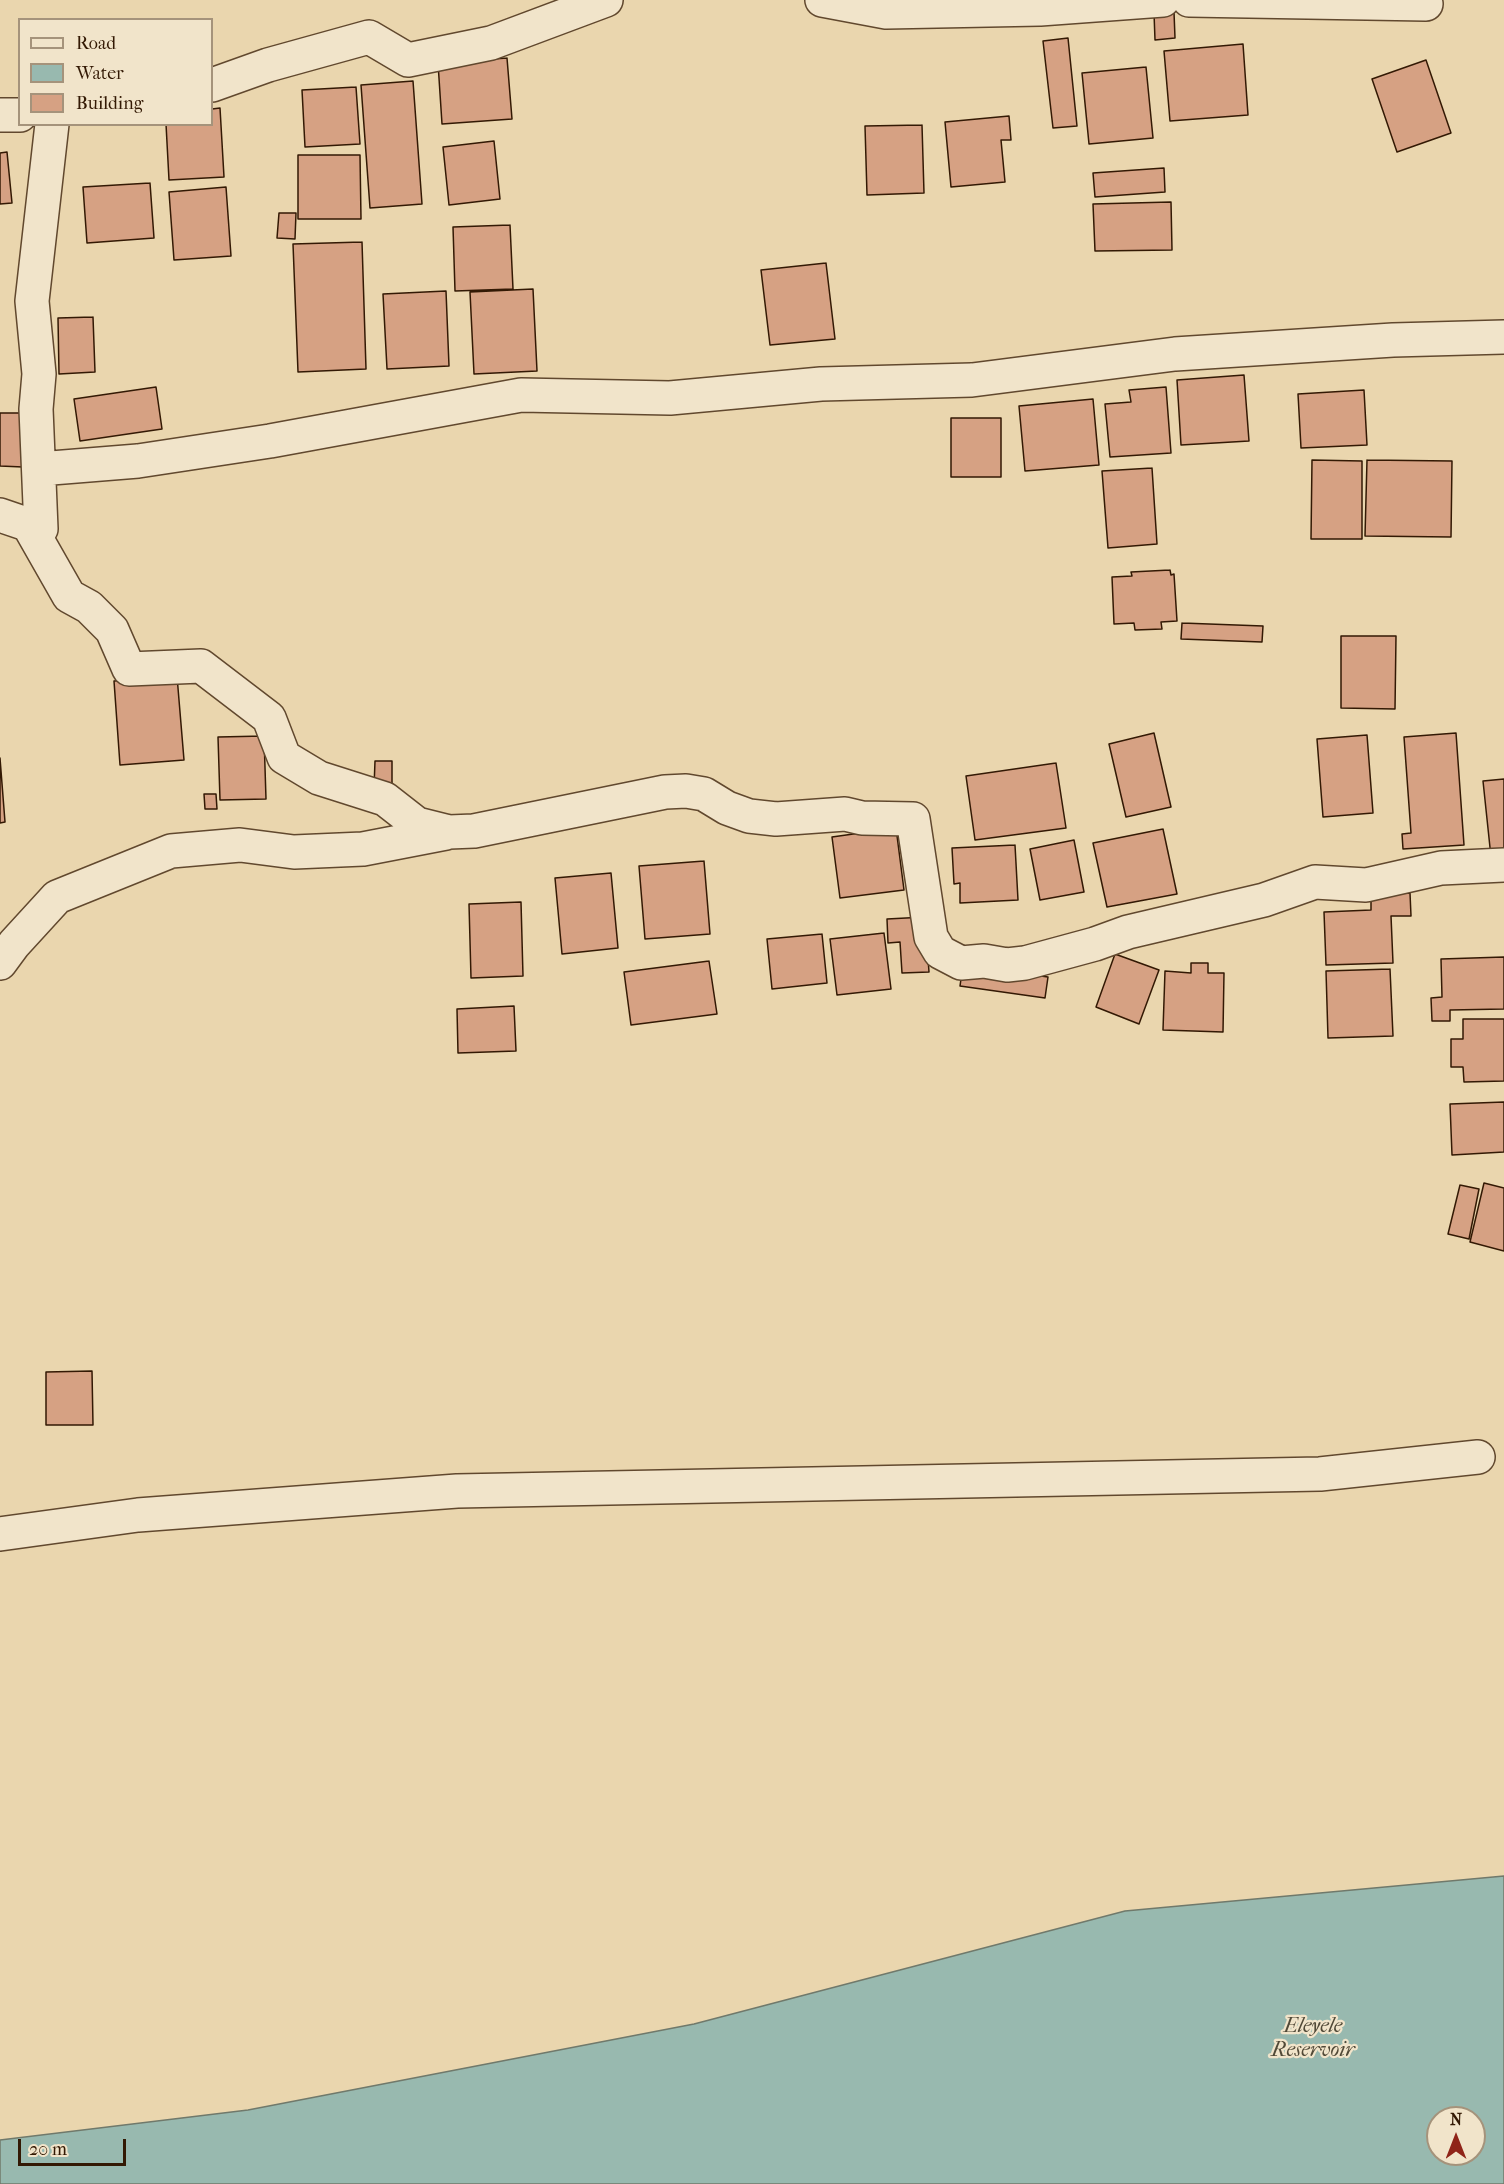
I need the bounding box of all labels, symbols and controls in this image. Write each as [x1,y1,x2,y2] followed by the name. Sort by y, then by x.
[18,18,213,126] legend
[76,33,116,54] text: Road
[76,63,124,84] text: Water
[76,93,143,114] text: Building
[1271,2014,1355,2064] water label: Eleyele Reservoir
[1426,2106,1486,2166] north arrow
[1450,2110,1462,2129] text: N
[21,2127,129,2165] scale bar
[29,2139,67,2160] text: 20 m

